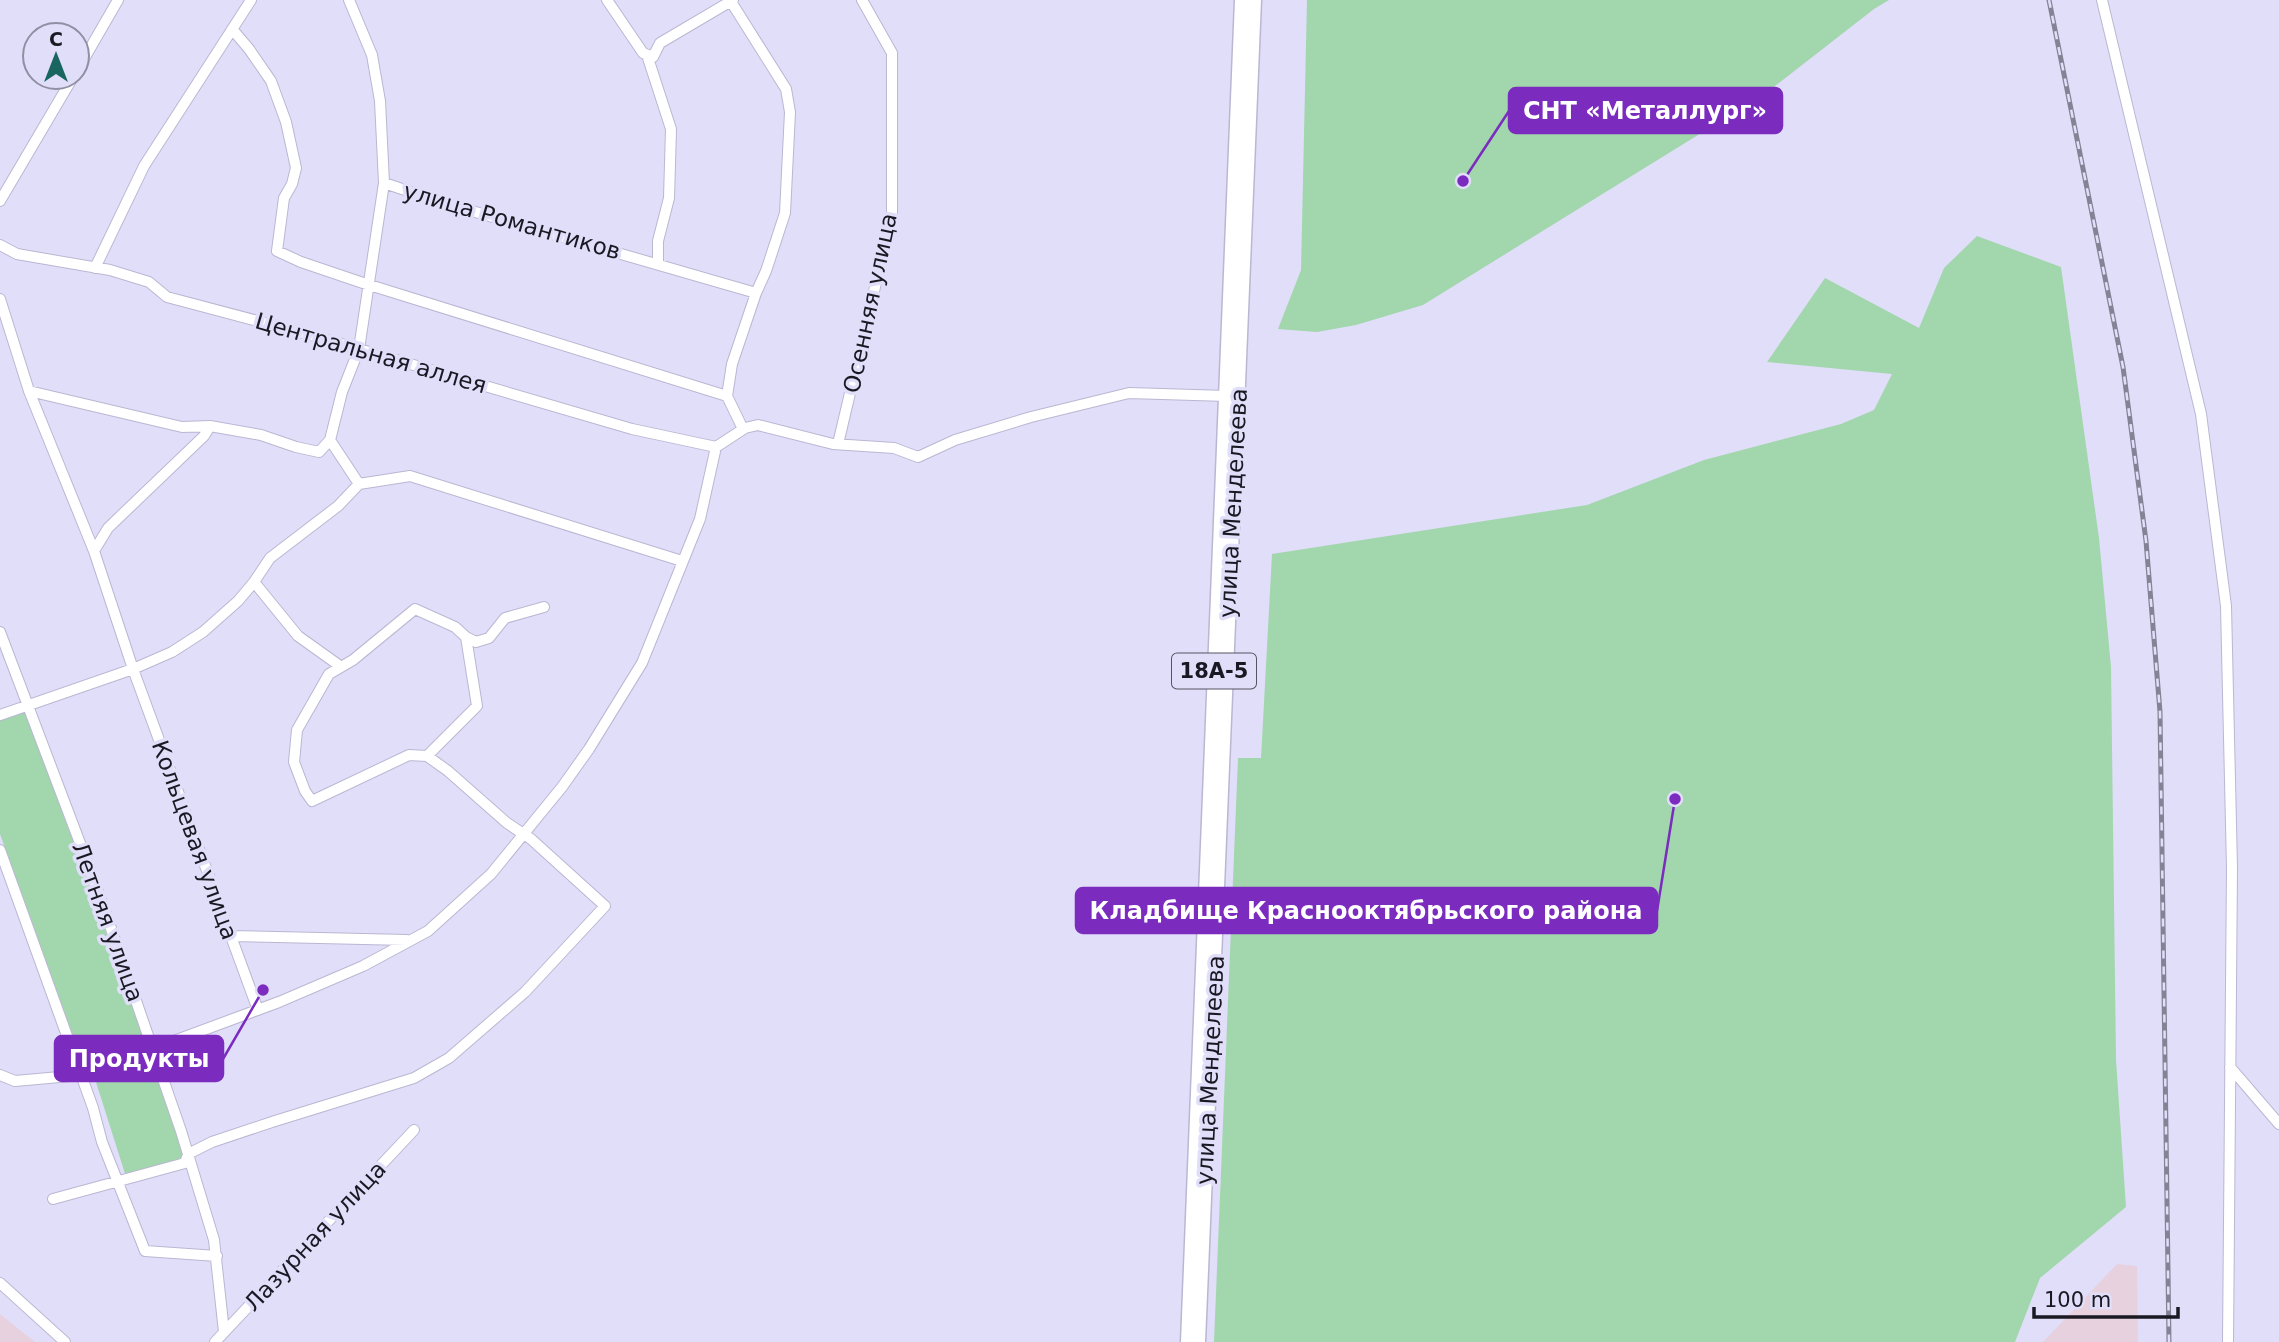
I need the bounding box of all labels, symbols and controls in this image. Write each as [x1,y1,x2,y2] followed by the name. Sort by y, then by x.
[21,21,91,91] north arrow
[49,28,63,50] text: С
[1509,88,1782,133] callout: СНТ «Металлург»
[1523,97,1767,125] text: СНТ «Металлург»
[400,178,624,264] street label: улица Романтиков
[838,211,902,395] street label: Осенняя улица
[252,308,490,398] street label: Центральная аллея
[1214,387,1252,619] street label: улица Менделеева
[1172,654,1256,688] road number: 18А-5
[147,737,243,943] street label: Кольцевая улица
[67,839,149,1005] street label: Летняя улица
[1076,888,1657,933] callout: Кладбище Краснооктябрьского района
[1090,897,1642,925] text: Кладбище Краснооктябрьского района
[1191,954,1229,1186] street label: улица Менделеева
[55,1036,223,1081] callout: Продукты
[69,1045,209,1073] text: Продукты
[239,1156,391,1316] street label: Лазурная улица
[2034,1276,2178,1320] scale bar
[2044,1288,2111,1312] text: 100 m

